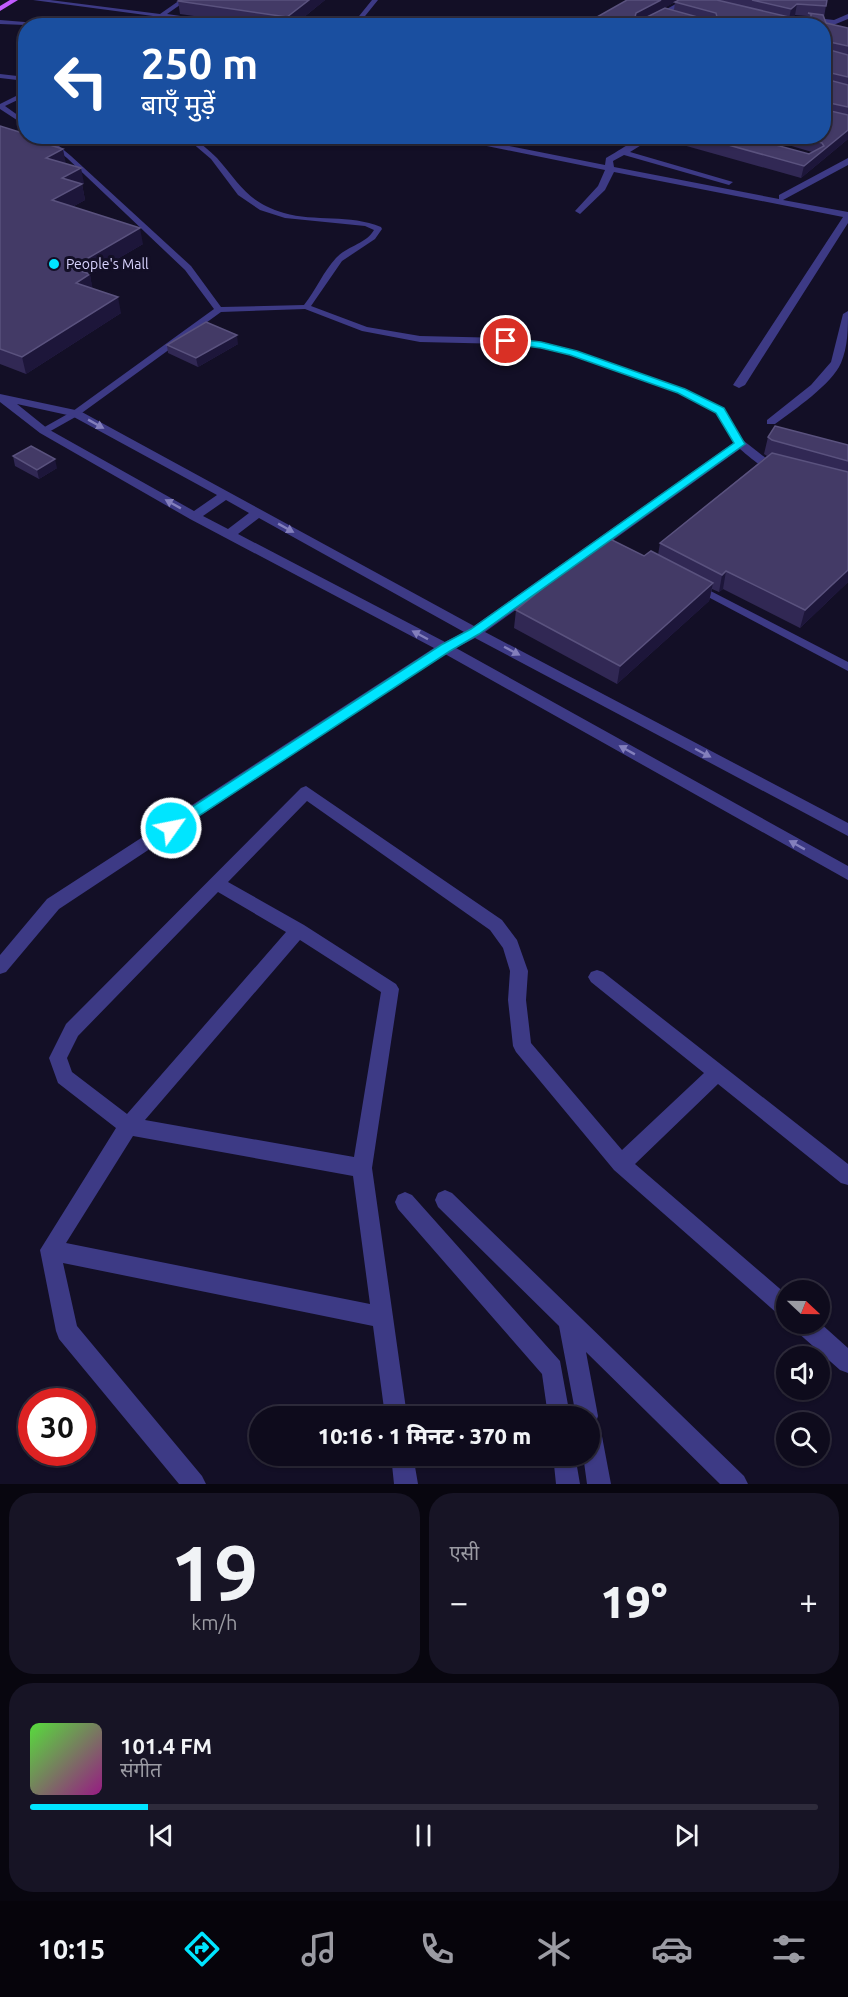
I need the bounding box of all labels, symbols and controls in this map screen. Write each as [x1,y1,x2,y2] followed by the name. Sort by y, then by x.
[141,40,258,87] text: 250 m
[42,42,120,120] icon: left
[141,89,215,119] text: बाएँ मुड़ें
[66,256,149,272] place label: People's Mall
[47,257,61,271] marker: People's Mall
[480,315,531,366] pin
[489,324,522,357] icon: arrive
[88,419,105,429] one-way arrow
[164,499,181,509] one-way arrow
[278,523,295,533] one-way arrow
[411,630,428,640] one-way arrow
[504,647,521,656] one-way arrow
[618,745,635,755] one-way arrow
[695,748,712,758] one-way arrow
[139,796,203,860] position arrow
[788,840,805,850] one-way arrow
[776,1280,830,1334] north arrow
[776,1280,830,1466] map controls
[776,1346,830,1400] button: sound
[18,1388,96,1466] speed limit sign: 30
[776,1412,830,1466] button: search
[318,1423,531,1448] text: 10:16 · 1 मिनट · 370 m
[170,1528,258,1616] text: 19
[450,1541,479,1564] text: एसी
[600,1576,667,1627] text: 19°
[450,1583,468,1620] text: −
[799,1583,818,1620] text: +
[191,1611,237,1634] text: km/h
[120,1733,212,1758] text: 101.4 FM
[120,1758,161,1781] text: संगीत
[145,1819,178,1852] icon: previous
[407,1819,440,1852] icon: pause
[670,1819,703,1852] icon: next
[181,1928,223,1970] icon: directions
[298,1928,340,1970] icon: music
[416,1928,458,1970] icon: phone
[533,1928,575,1970] icon: climate
[651,1928,693,1970] icon: car
[768,1928,810,1970] icon: filters
[38,1934,105,1964] text: 10:15

